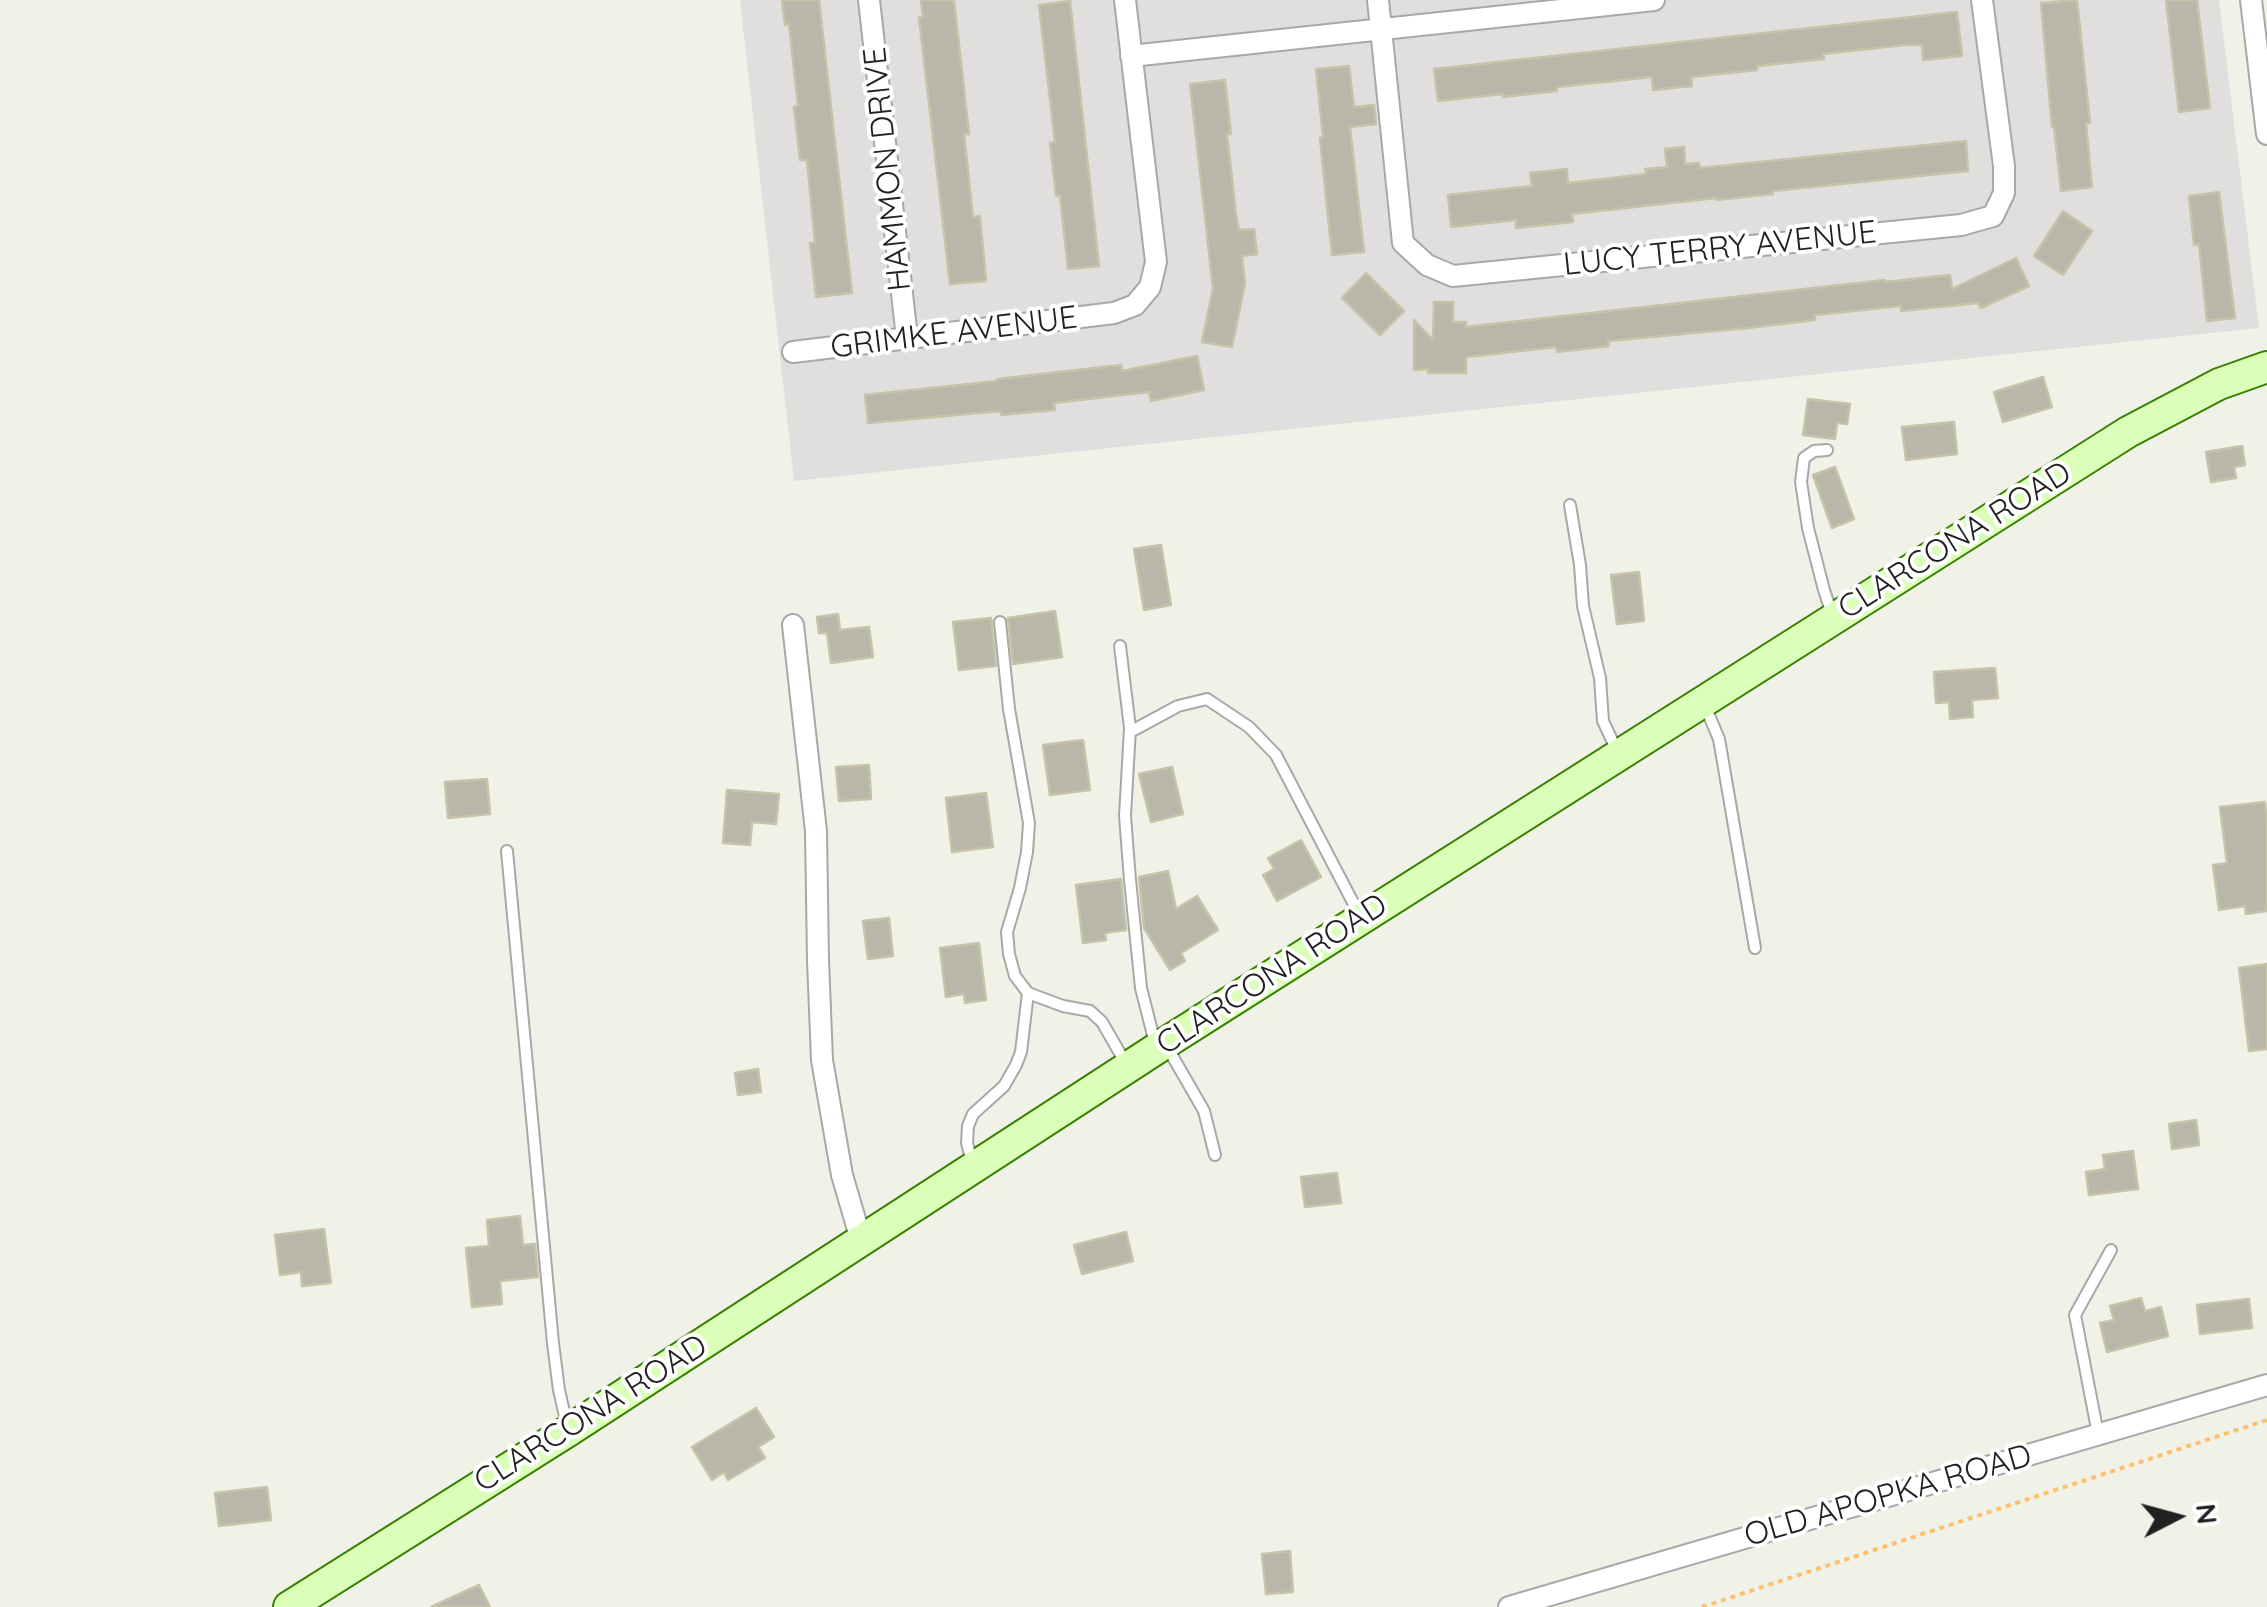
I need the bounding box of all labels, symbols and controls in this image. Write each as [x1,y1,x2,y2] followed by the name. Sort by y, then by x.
[856,45,920,293] street label: HAMMON DRIVE
[1562,213,1878,285] street label: LUCY TERRY AVENUE
[829,299,1079,367] street label: GRIMKE AVENUE
[1832,454,2078,628] street label: CLARCONA ROAD
[1150,886,1394,1064] street label: CLARCONA ROAD
[468,1327,714,1501] street label: CLARCONA ROAD
[1740,1437,2036,1555] street label: OLD APOPKA ROAD
[2127,1467,2227,1567] north arrow
[2189,1502,2226,1526] text: N

